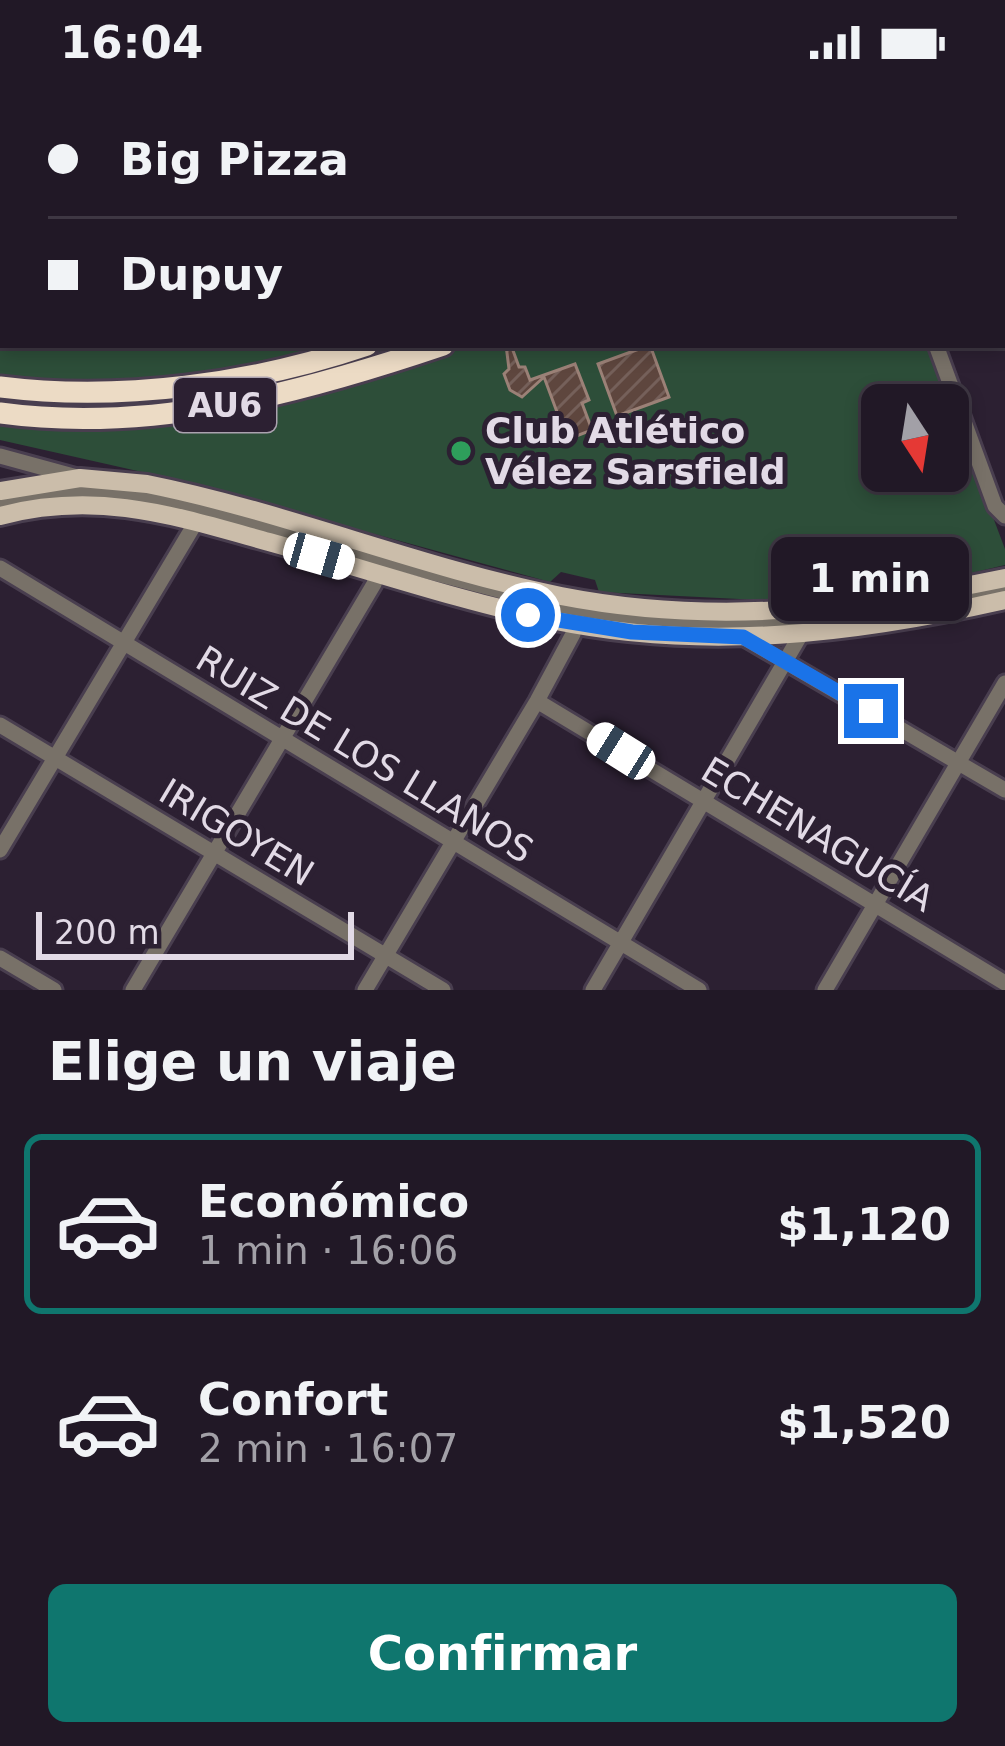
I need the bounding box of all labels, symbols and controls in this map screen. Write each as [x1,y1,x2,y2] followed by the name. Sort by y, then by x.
[60,16,203,69] text: 16:04
[120,133,349,186] text: Big Pizza
[120,248,283,301] text: Dupuy
[174,378,276,432] road number: AU6
[861,384,969,492] north arrow
[861,384,969,492] map controls
[485,410,785,492] place label: Club Atlético Vélez Sarsfield
[448,438,474,464] marker: Club Atlético Vélez Sarsfield
[279,529,359,583] car
[772,537,970,621] callout: 1 min
[809,556,931,601] text: 1 min
[501,588,555,642] route start
[189,638,540,871] street label: RUIZ DE LOS LLANOS
[844,684,898,738] route end
[581,717,661,785] car
[694,749,941,920] street label: ECHENAGUCÍA
[152,771,321,894] street label: IRIGOYEN
[36,906,354,959] scale bar
[54,913,160,952] text: 200 m
[48,1030,457,1093] text: Elige un viaje
[54,1170,162,1278] icon: car
[198,1175,469,1228] text: Económico
[777,1198,951,1251] text: $1,120
[198,1228,458,1273] text: 1 min · 16:06
[54,1368,162,1476] icon: car
[198,1373,388,1426] text: Confort
[777,1396,951,1449] text: $1,520
[198,1426,458,1471] text: 2 min · 16:07
[48,1584,957,1722] button: Confirmar

